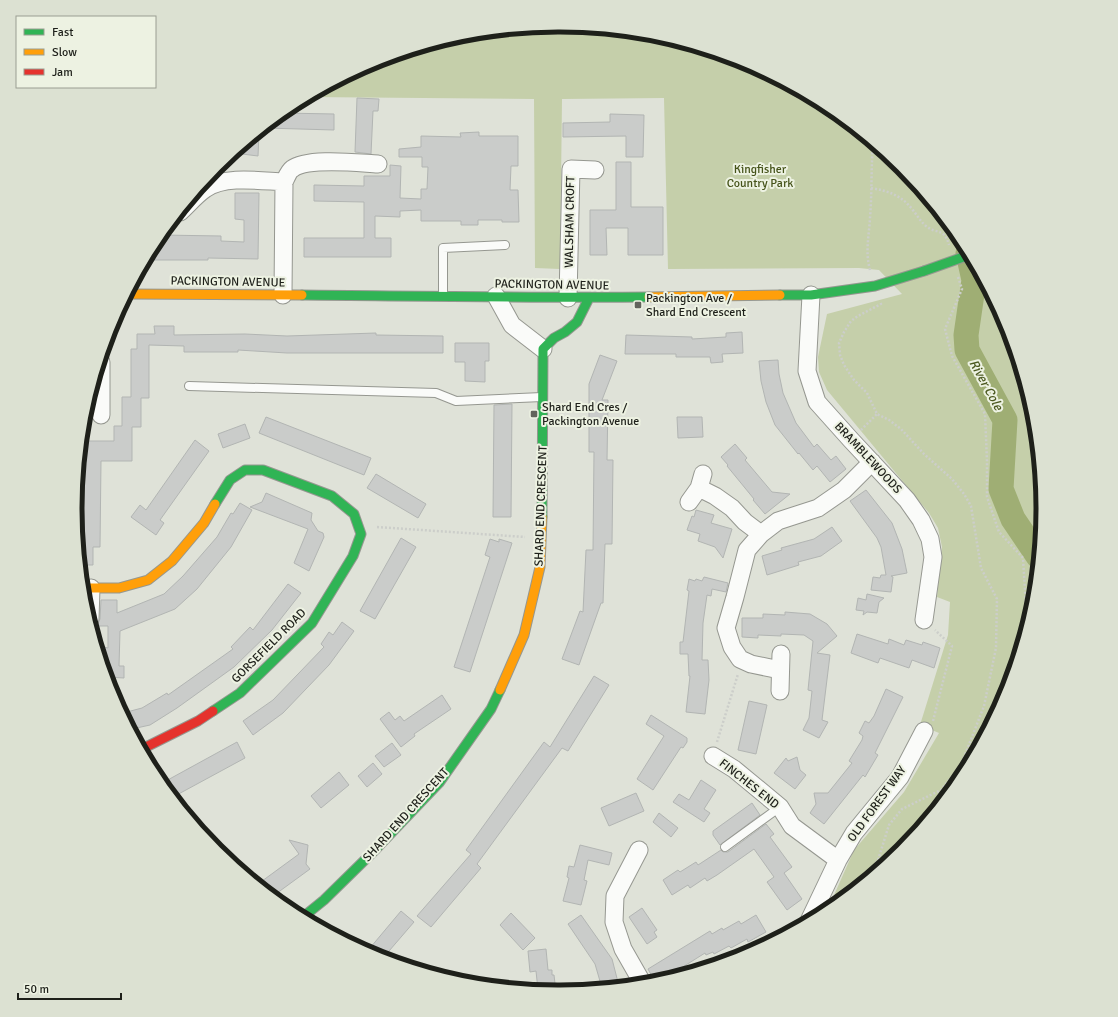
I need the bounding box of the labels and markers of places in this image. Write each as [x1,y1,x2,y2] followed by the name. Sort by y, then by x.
[646,291,746,320] place label: Packington Ave / Shard End Crescent
[633,300,643,310] marker: Packington Ave / Shard End Crescent
[542,400,639,429] place label: Shard End Cres / Packington Avenue
[529,409,539,419] marker: Shard End Cres / Packington Avenue

